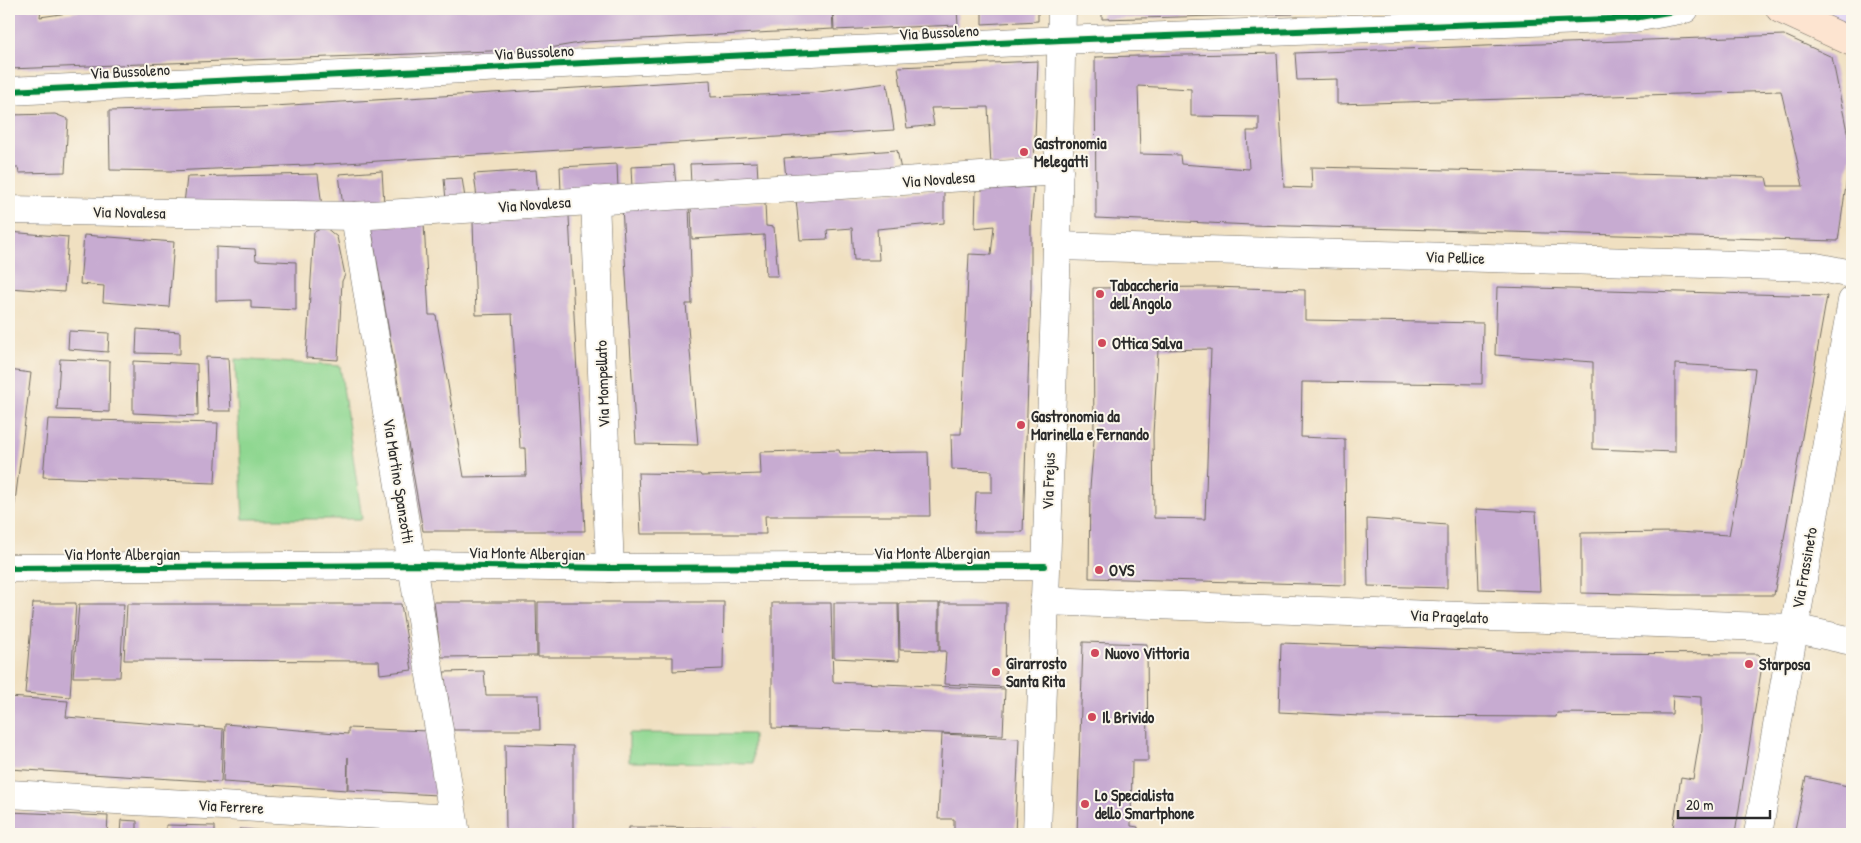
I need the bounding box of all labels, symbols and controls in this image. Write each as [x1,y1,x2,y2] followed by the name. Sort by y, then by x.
[898,19,980,45] street label: Via Bussoleno
[493,39,575,65] street label: Via Bussoleno
[89,58,171,84] street label: Via Bussoleno
[1034,132,1107,173] place label: Gastronomia Melegatti
[1018,146,1030,158] marker: Gastronomia Melegatti
[901,165,975,193] street label: Via Novalesa
[497,190,571,218] street label: Via Novalesa
[92,200,166,224] street label: Via Novalesa
[1425,245,1486,269] street label: Via Pellice
[1109,274,1179,315] place label: Tabaccheria dell'Angolo
[1094,288,1106,300] marker: Tabaccheria dell'Angolo
[1112,332,1183,354] place label: Ottica Salva
[1096,337,1108,349] marker: Ottica Salva
[589,339,615,428] street label: Via Mompellato
[1031,405,1150,445] place label: Gastronomia da Marinella e Fernando
[378,417,420,545] street label: Via Martino Spanzotti
[1015,419,1027,431] marker: Gastronomia da Marinella e Fernando
[1036,452,1060,510] street label: Via Frejus
[1786,525,1822,610] street label: Via Frassineto
[468,541,586,565] street label: Via Monte Albergian
[874,542,990,564] street label: Via Monte Albergian
[64,543,180,565] street label: Via Monte Albergian
[1109,559,1135,581] place label: OVS
[1093,564,1105,576] marker: OVS
[1409,604,1489,628] street label: Via Pragelato
[1105,642,1190,664] place label: Nuovo Vittoria
[1089,647,1101,659] marker: Nuovo Vittoria
[1006,652,1067,692] place label: Girarrosto Santa Rita
[1759,653,1811,676] place label: Starposa
[1743,658,1755,670] marker: Starposa
[990,666,1002,678] marker: Girarrosto Santa Rita
[1102,706,1155,728] place label: Il Brivido
[1086,711,1098,723] marker: Il Brivido
[1095,784,1195,825] place label: Lo Specialista dello Smartphone
[1678,788,1771,820] scale bar
[197,793,265,819] street label: Via Ferrere
[1686,794,1713,815] text: 20 m
[1079,798,1091,810] marker: Lo Specialista dello Smartphone

